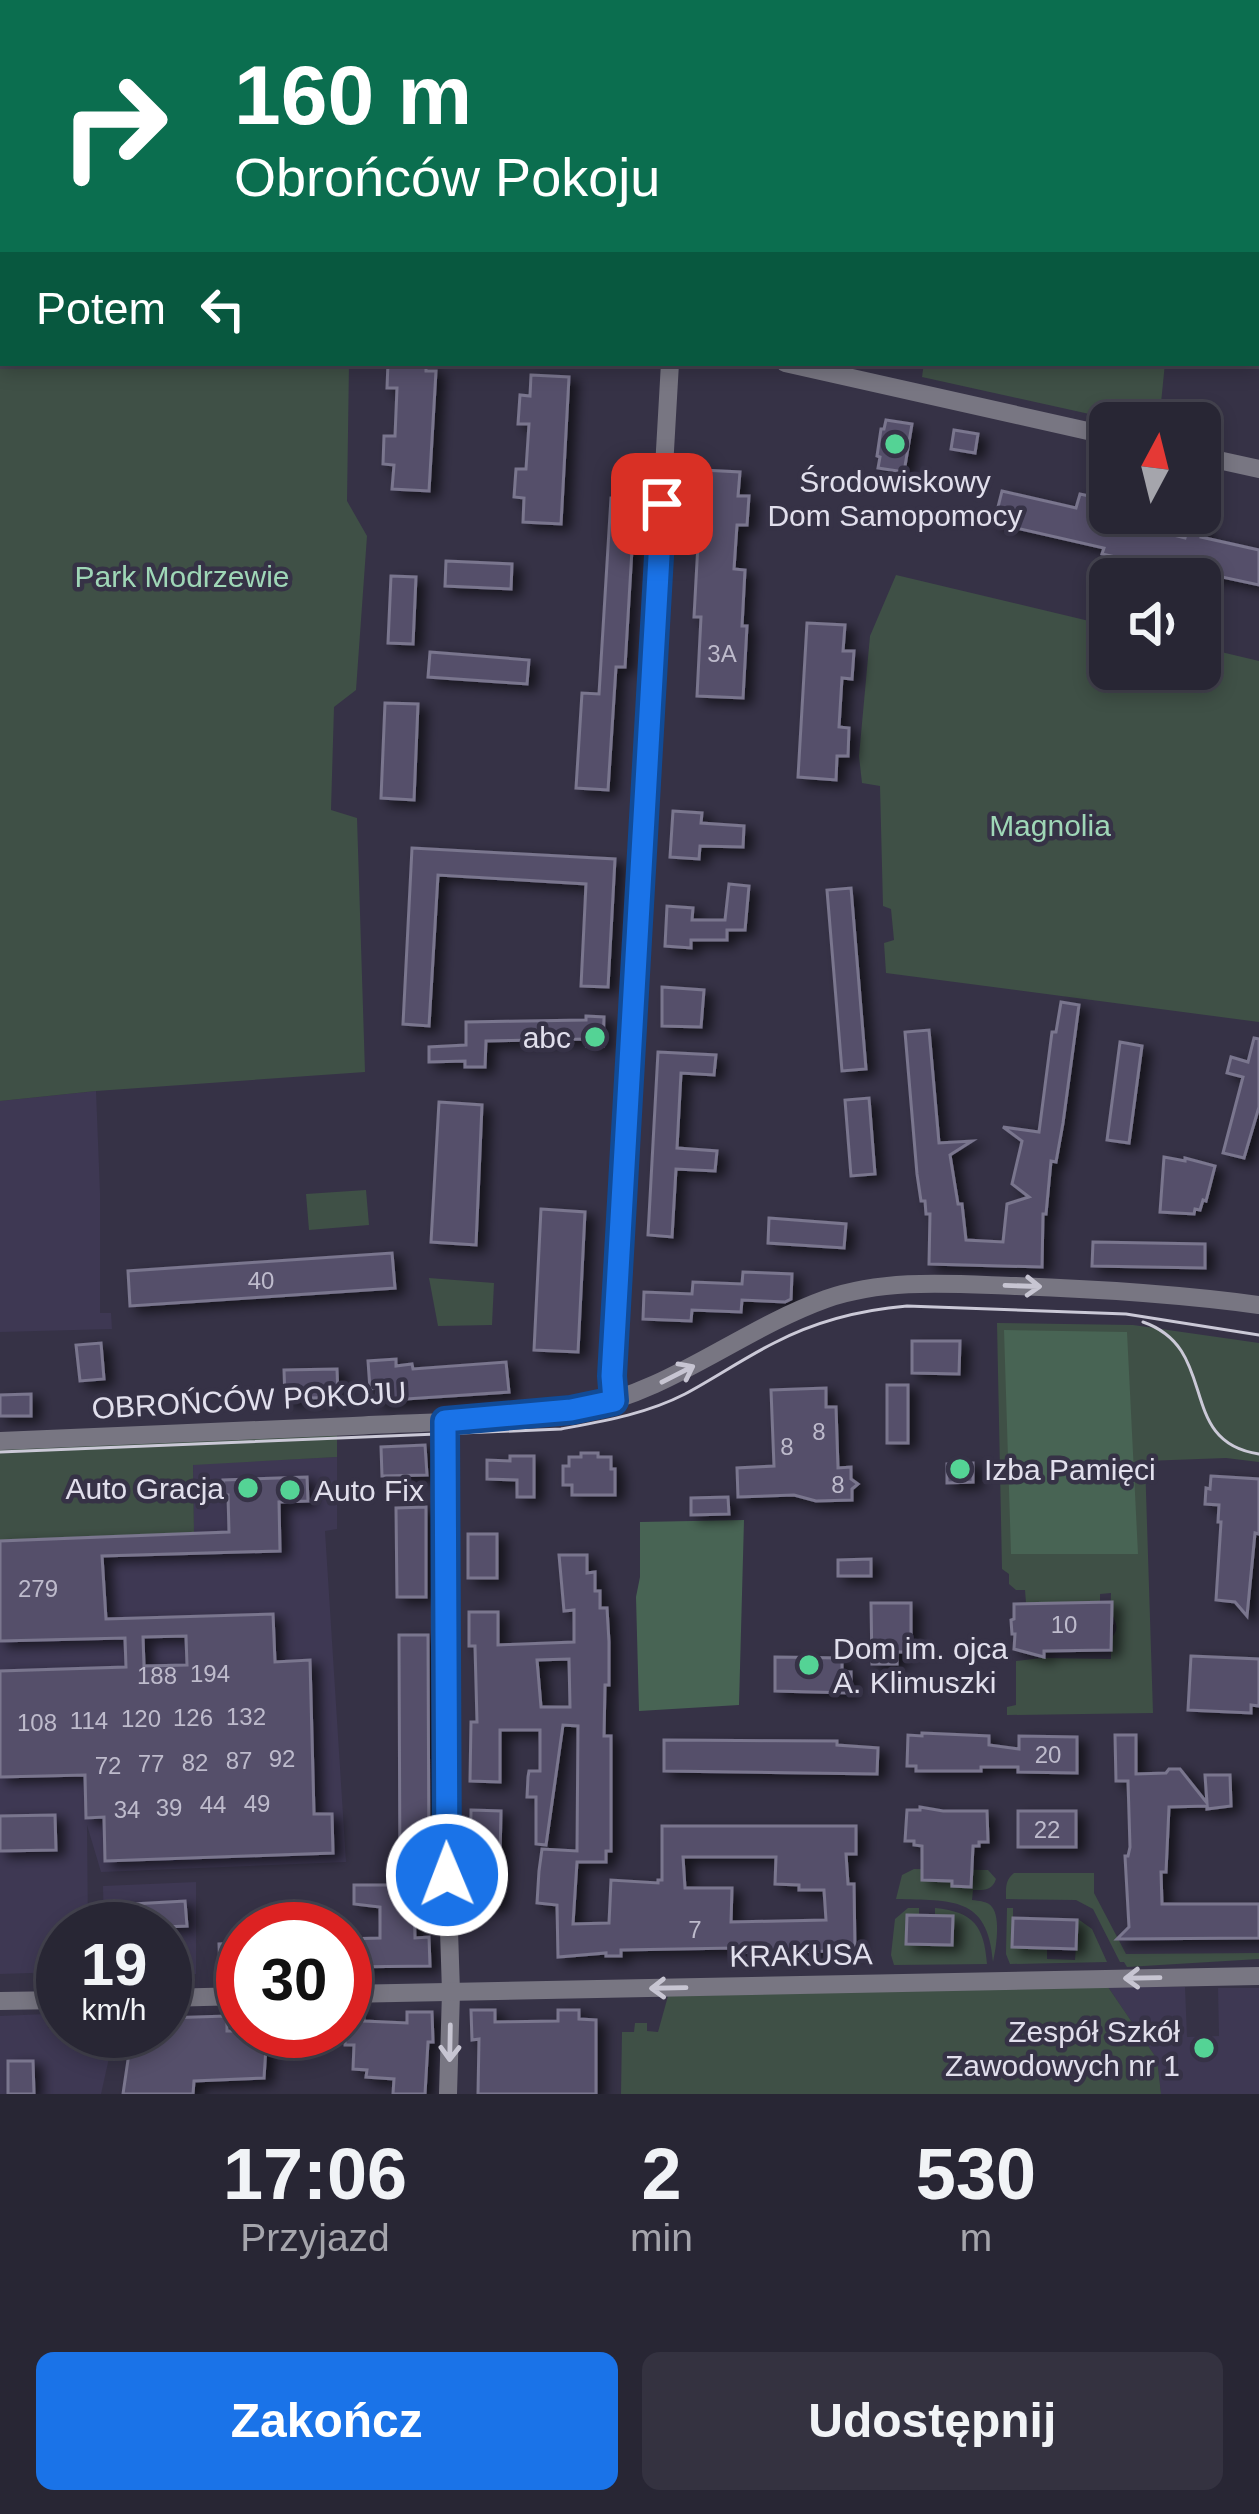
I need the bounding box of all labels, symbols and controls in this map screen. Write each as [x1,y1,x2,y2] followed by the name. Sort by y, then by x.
[36,48,192,204] icon: right
[234,48,472,142] text: 160 m
[234,147,660,207] text: Obrońców Pokoju
[190,276,256,342] icon: left
[36,283,166,334] text: Potem
[1089,402,1221,534] north arrow
[1089,402,1221,690] map controls
[882,431,908,457] marker: Środowiskowy Dom Samopomocy
[611,453,713,555] pin
[767,465,1023,532] place label: Środowiskowy Dom Samopomocy
[629,471,695,537] icon: arrive
[1089,558,1221,690] button: sound
[74,560,290,593] park label: Park Modrzewie
[707,640,737,667] house number: 3A
[989,809,1111,842] park label: Magnolia
[523,1021,571,1054] place label: abc
[582,1024,608,1050] marker: abc
[248,1267,274,1294] house number: 40
[1003,1275,1042,1298] one-way arrow
[660,1362,695,1385] one-way arrow
[91,1375,407,1425] street label: OBROŃCÓW POKOJU
[812,1418,826,1445] house number: 8
[780,1433,794,1460] house number: 8
[984,1453,1156,1486] place label: Izba Pamięci
[947,1456,973,1482] marker: Izba Pamięci
[831,1471,845,1498] house number: 8
[66,1472,224,1505] place label: Auto Gracja
[314,1474,424,1507] place label: Auto Fix
[235,1475,261,1501] marker: Auto Gracja
[277,1477,303,1503] marker: Auto Fix
[18,1575,58,1602] house number: 279
[1051,1611,1077,1638] house number: 10
[833,1632,1008,1699] place label: Dom im. ojca A. Klimuszki
[796,1652,822,1678] marker: Dom im. ojca A. Klimuszki
[190,1660,230,1687] house number: 194
[137,1662,177,1689] house number: 188
[226,1703,266,1730] house number: 132
[173,1704,213,1731] house number: 126
[121,1705,161,1732] house number: 120
[70,1707,108,1734] house number: 114
[17,1709,57,1736] house number: 108
[1035,1741,1061,1768] house number: 20
[269,1745,295,1772] house number: 92
[226,1747,252,1774] house number: 87
[182,1749,208,1776] house number: 82
[138,1750,164,1777] house number: 77
[95,1752,121,1779] house number: 72
[244,1790,270,1817] house number: 49
[200,1791,226,1818] house number: 44
[156,1794,182,1821] house number: 39
[114,1796,140,1823] house number: 34
[384,1812,510,1938] position arrow
[1034,1816,1060,1843] house number: 22
[216,1902,372,2058] speed limit sign: 30
[688,1916,702,1943] house number: 7
[81,1931,147,1998] text: 19
[729,1937,873,1973] street label: KRAKUSA
[1123,1967,1162,1990] one-way arrow
[649,1976,688,1999] one-way arrow
[81,1993,147,2026] text: km/h
[945,2015,1180,2082] place label: Zespół Szkół Zawodowych nr 1
[439,2023,462,2062] one-way arrow
[1191,2035,1217,2061] marker: Zespół Szkół Zawodowych nr 1
[223,2134,407,2214] text: 17:06
[641,2134,682,2214] text: 2
[916,2134,1036,2214] text: 530
[240,2216,390,2259] text: Przyjazd
[630,2216,693,2259] text: min
[960,2216,992,2259] text: m
[36,2352,618,2490] button: Zakończ
[642,2352,1223,2490] button: Udostępnij

